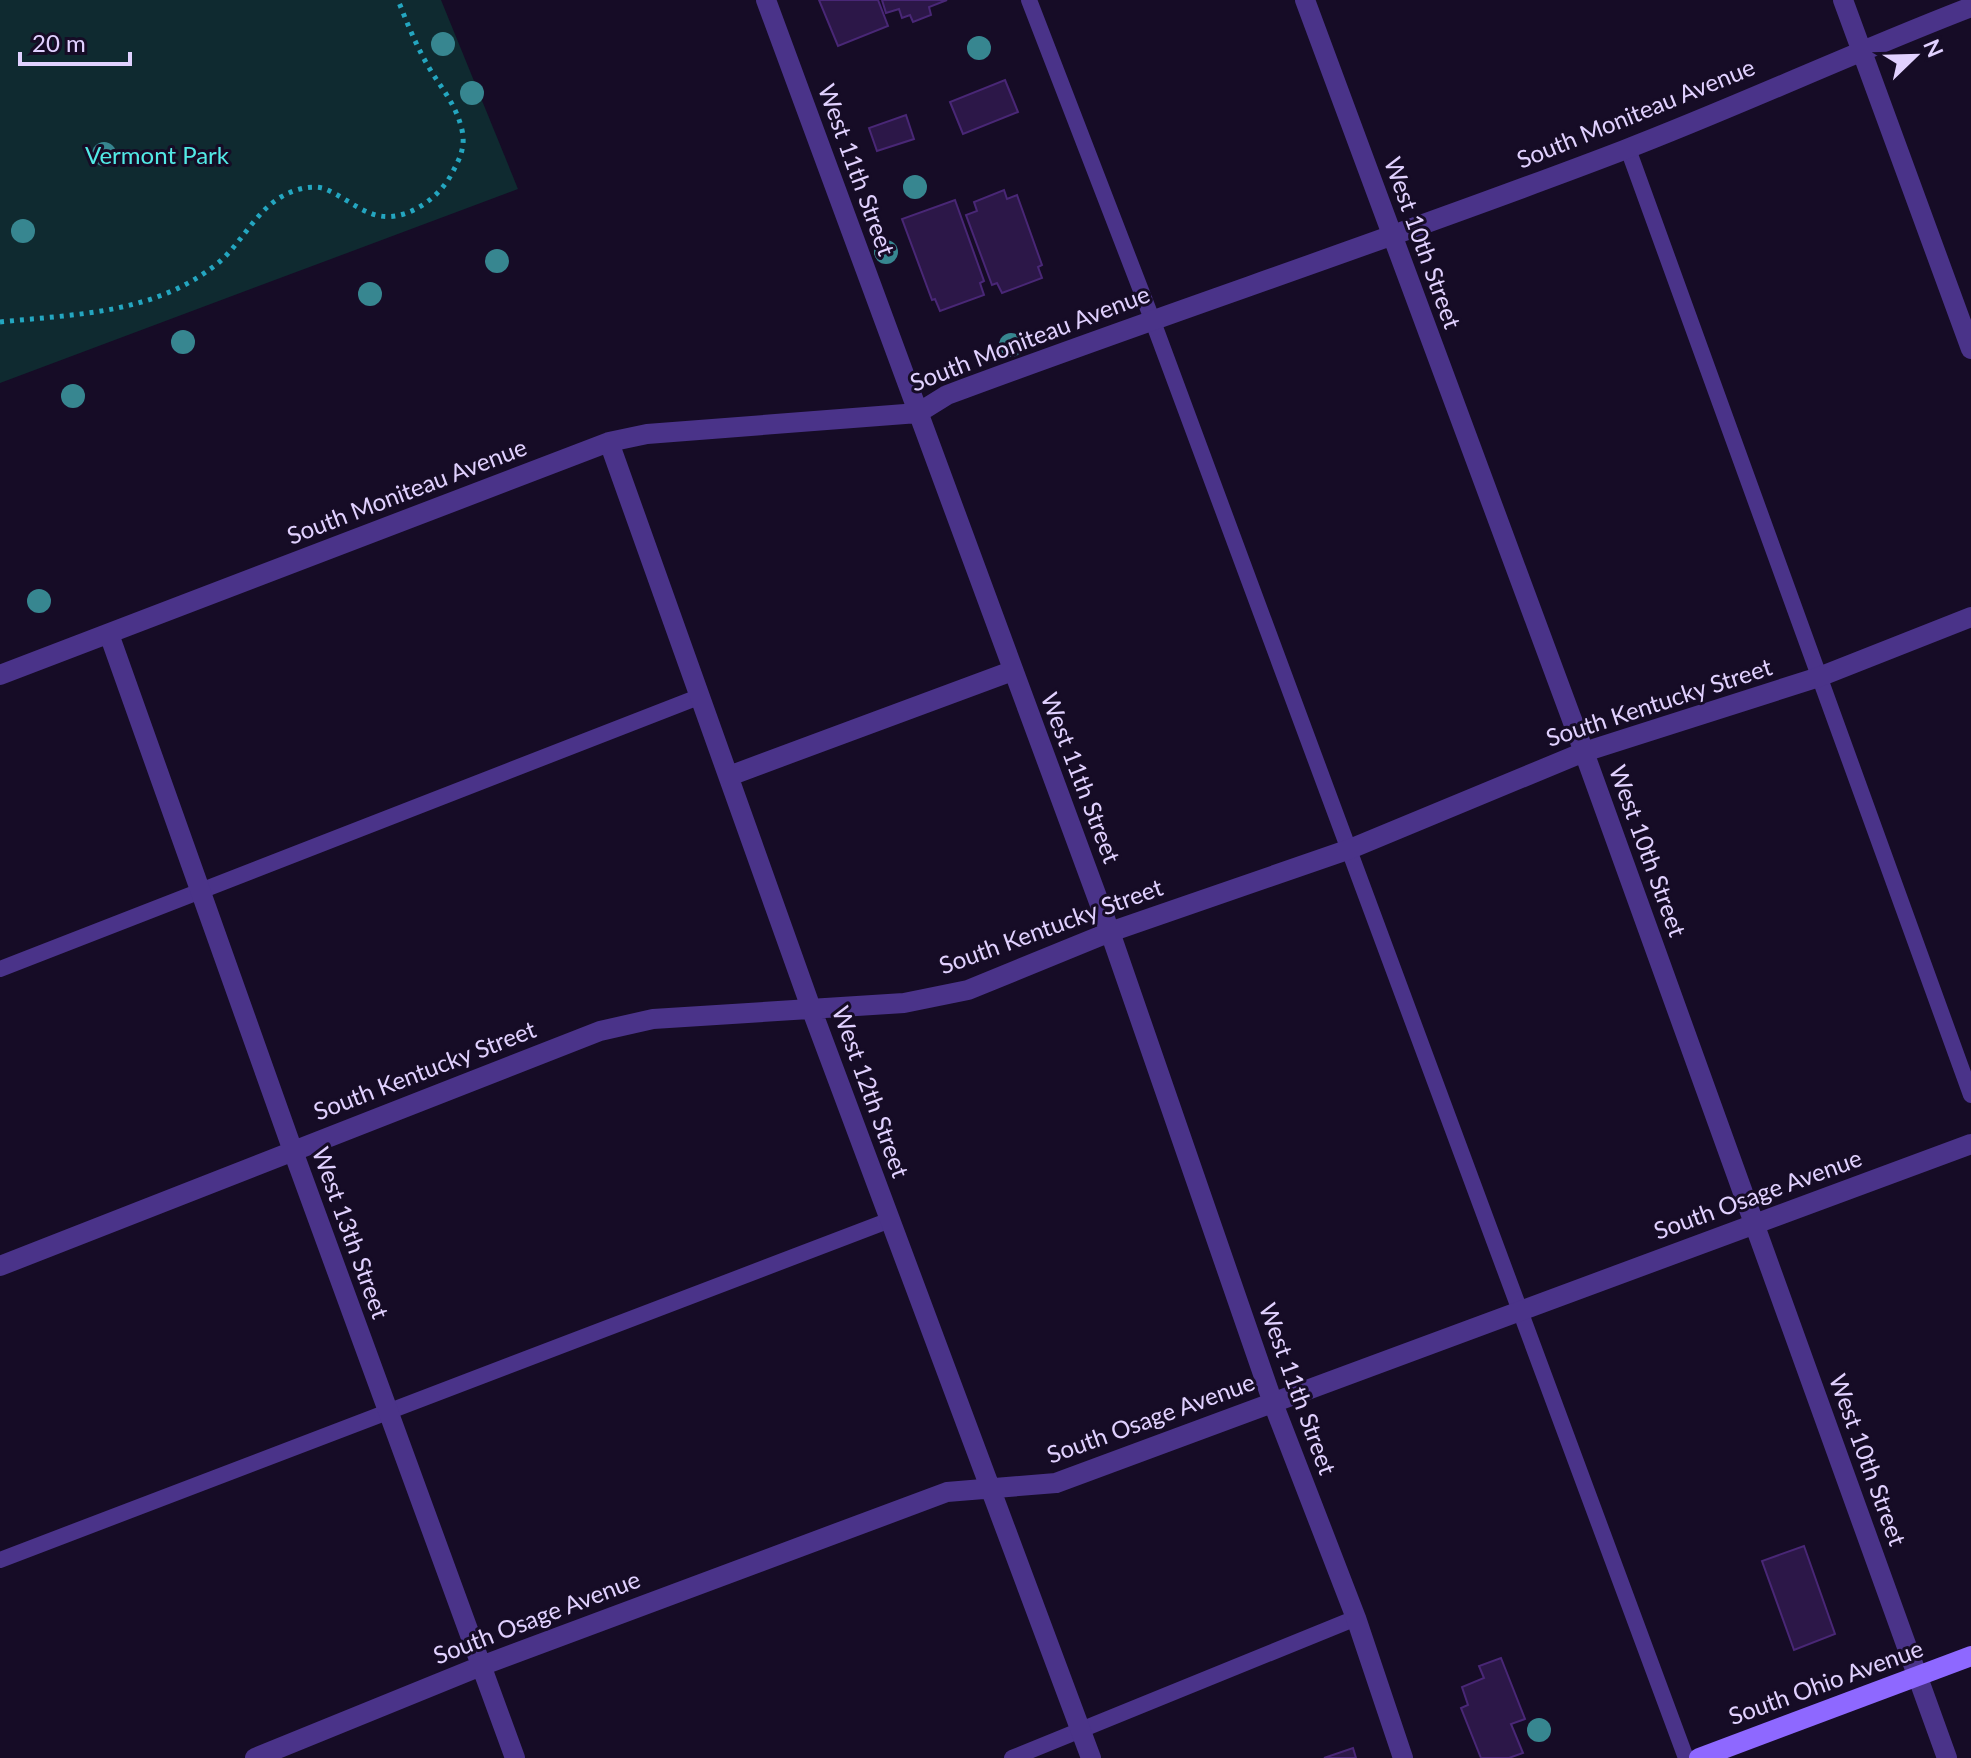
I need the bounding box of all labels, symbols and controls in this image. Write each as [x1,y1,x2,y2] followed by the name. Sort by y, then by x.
[20,16,130,66] scale bar
[1875,16,1955,96] north arrow
[32,28,86,57] text: 20 m
[1918,35,1950,61] text: N
[1512,52,1759,174] street label: South Moniteau Avenue
[813,80,902,260] street label: West 11th Street
[85,140,230,169] park label: Vermont Park
[1379,153,1468,333] street label: West 10th Street
[906,279,1153,397] street label: South Moniteau Avenue
[283,432,530,550] street label: South Moniteau Avenue
[1542,651,1775,752] street label: South Kentucky Street
[1036,688,1127,867] street label: West 11th Street
[1604,761,1693,941] street label: West 10th Street
[935,872,1167,980] street label: South Kentucky Street
[827,1002,916,1182] street label: West 12th Street
[309,1014,540,1125] street label: South Kentucky Street
[1650,1142,1865,1245] street label: South Osage Avenue
[307,1143,396,1323] street label: West 13th Street
[1254,1299,1343,1479] street label: West 11th Street
[1043,1366,1258,1469] street label: South Osage Avenue
[1824,1370,1913,1550] street label: West 10th Street
[429,1564,644,1669] street label: South Osage Avenue
[1724,1633,1927,1730] street label: South Ohio Avenue

